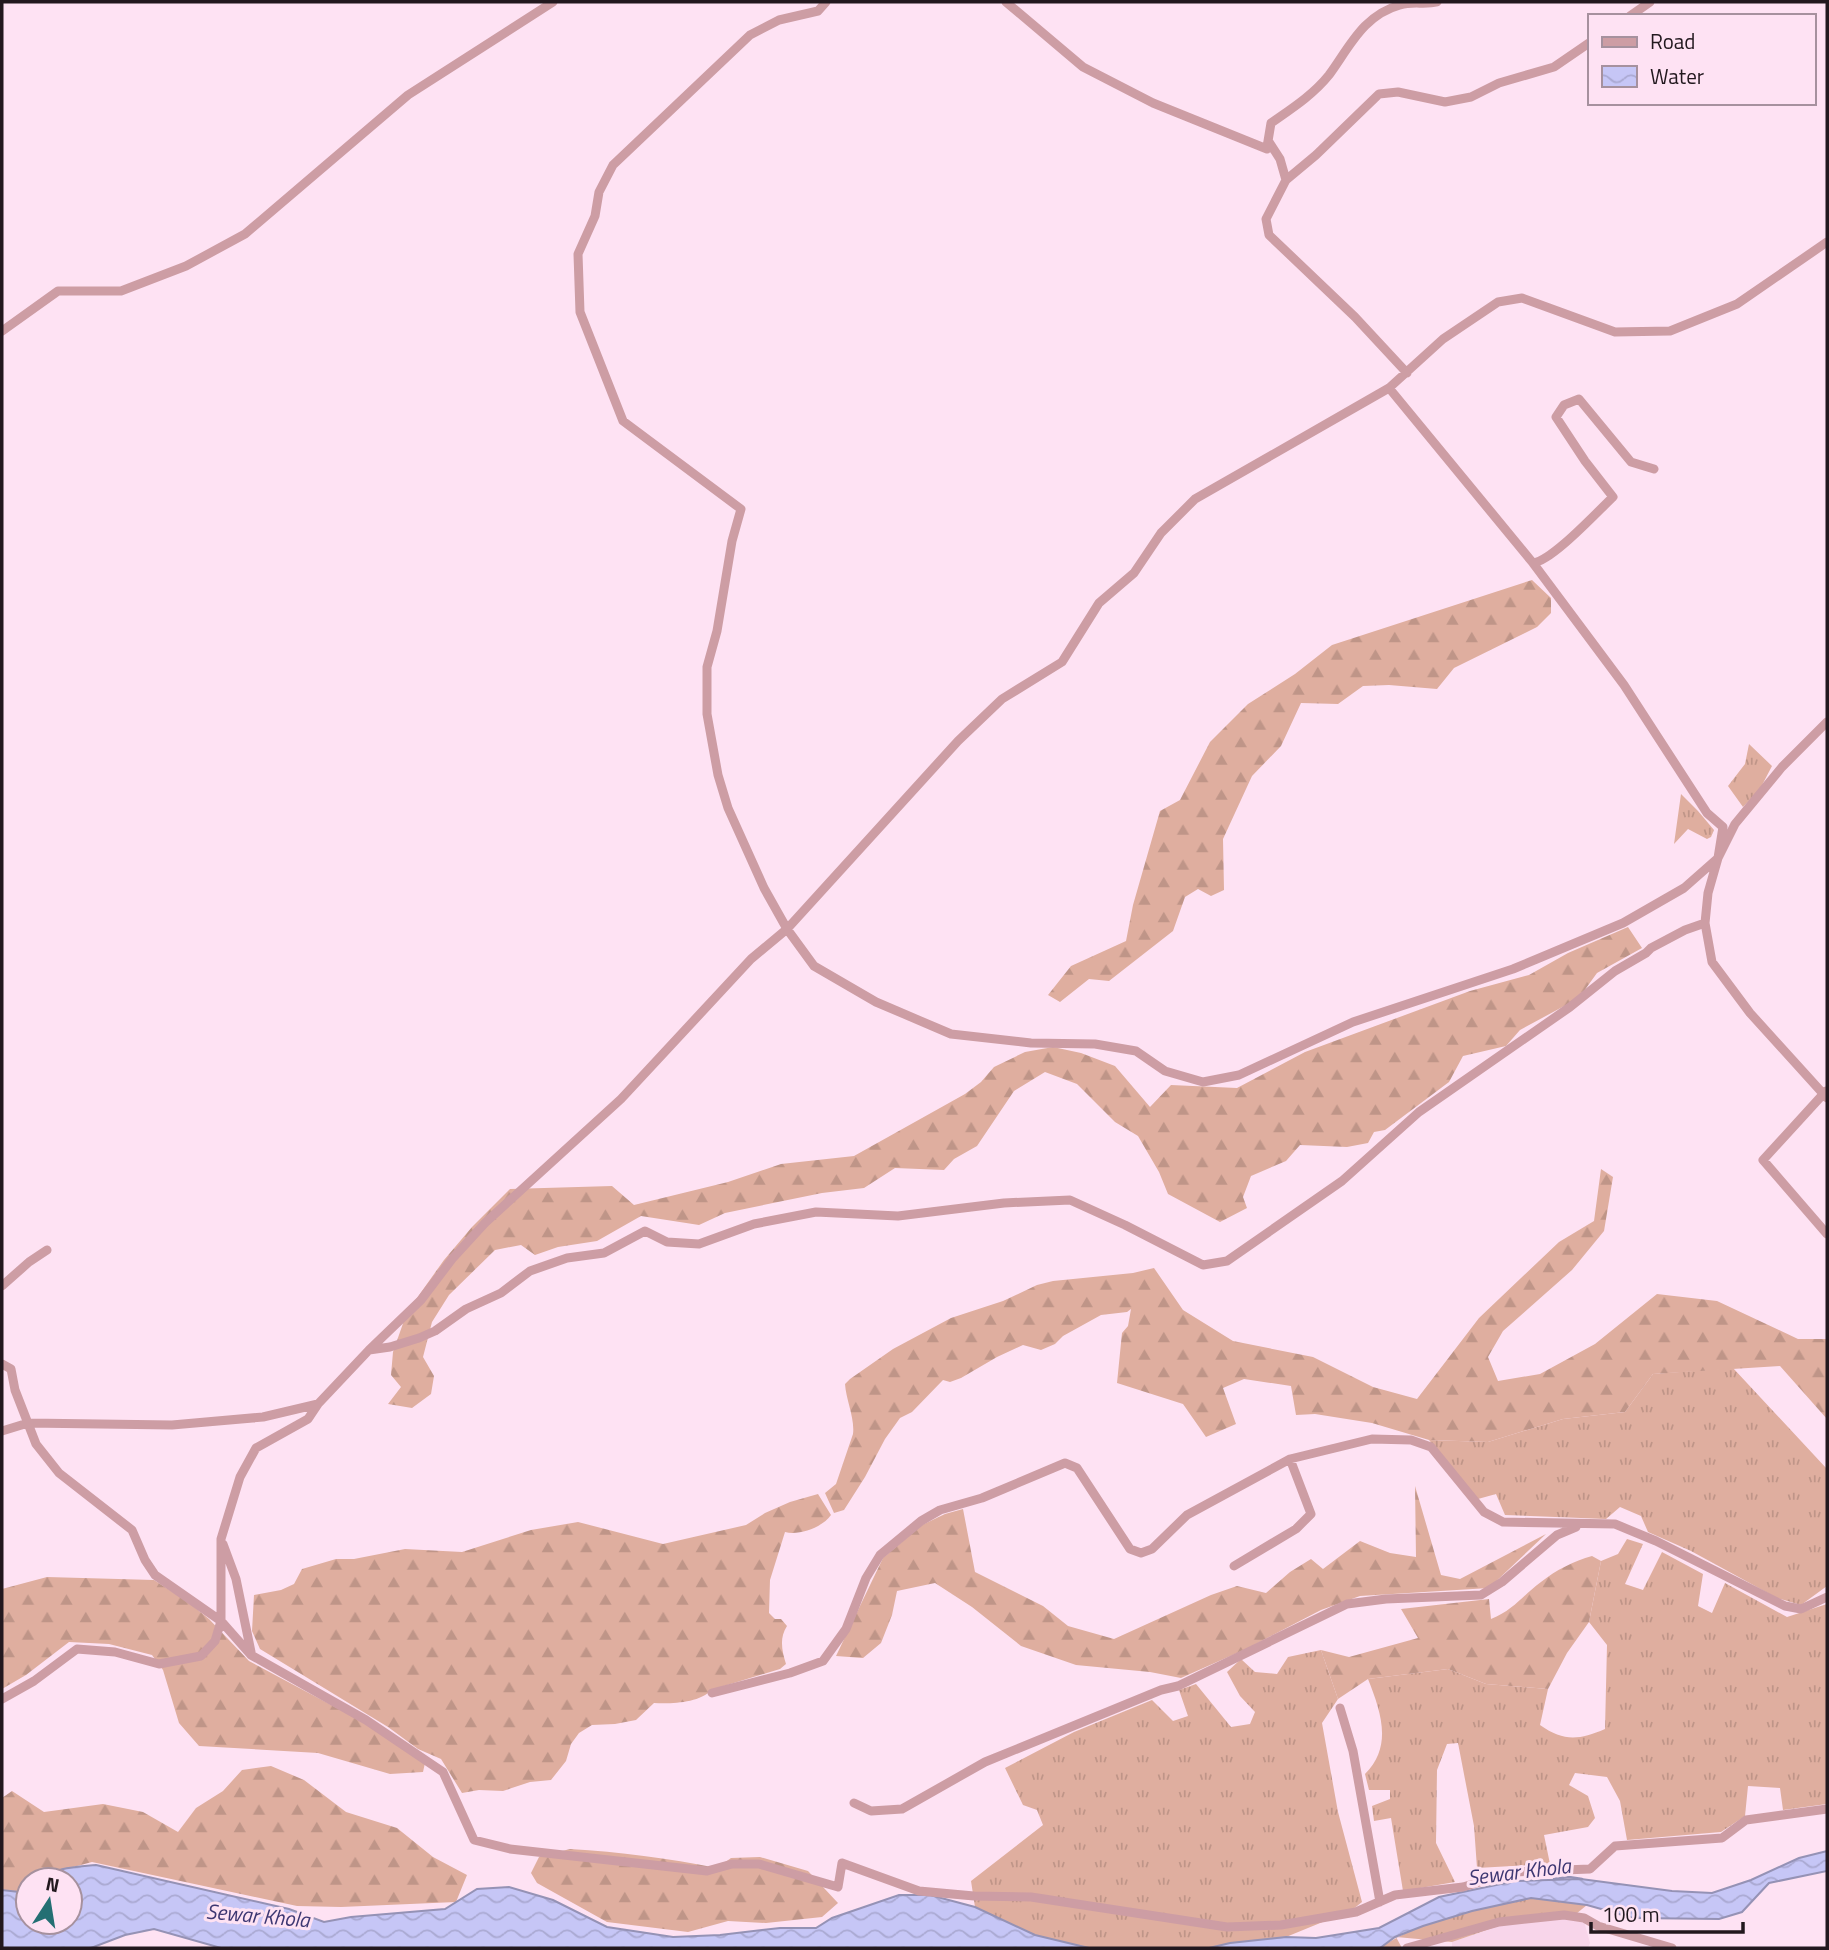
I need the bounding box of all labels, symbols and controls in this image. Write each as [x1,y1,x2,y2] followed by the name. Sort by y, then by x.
[1588,14,1815,105] legend
[1650,25,1695,57] text: Road
[1650,60,1704,92] text: Water
[1466,1849,1574,1893] water label: Sewar Khola
[14,1866,84,1936] north arrow
[43,1868,62,1899] text: N
[1591,1890,1743,1934] scale bar
[205,1895,313,1936] water label: Sewar Khola
[1602,1898,1659,1930] text: 100 m

